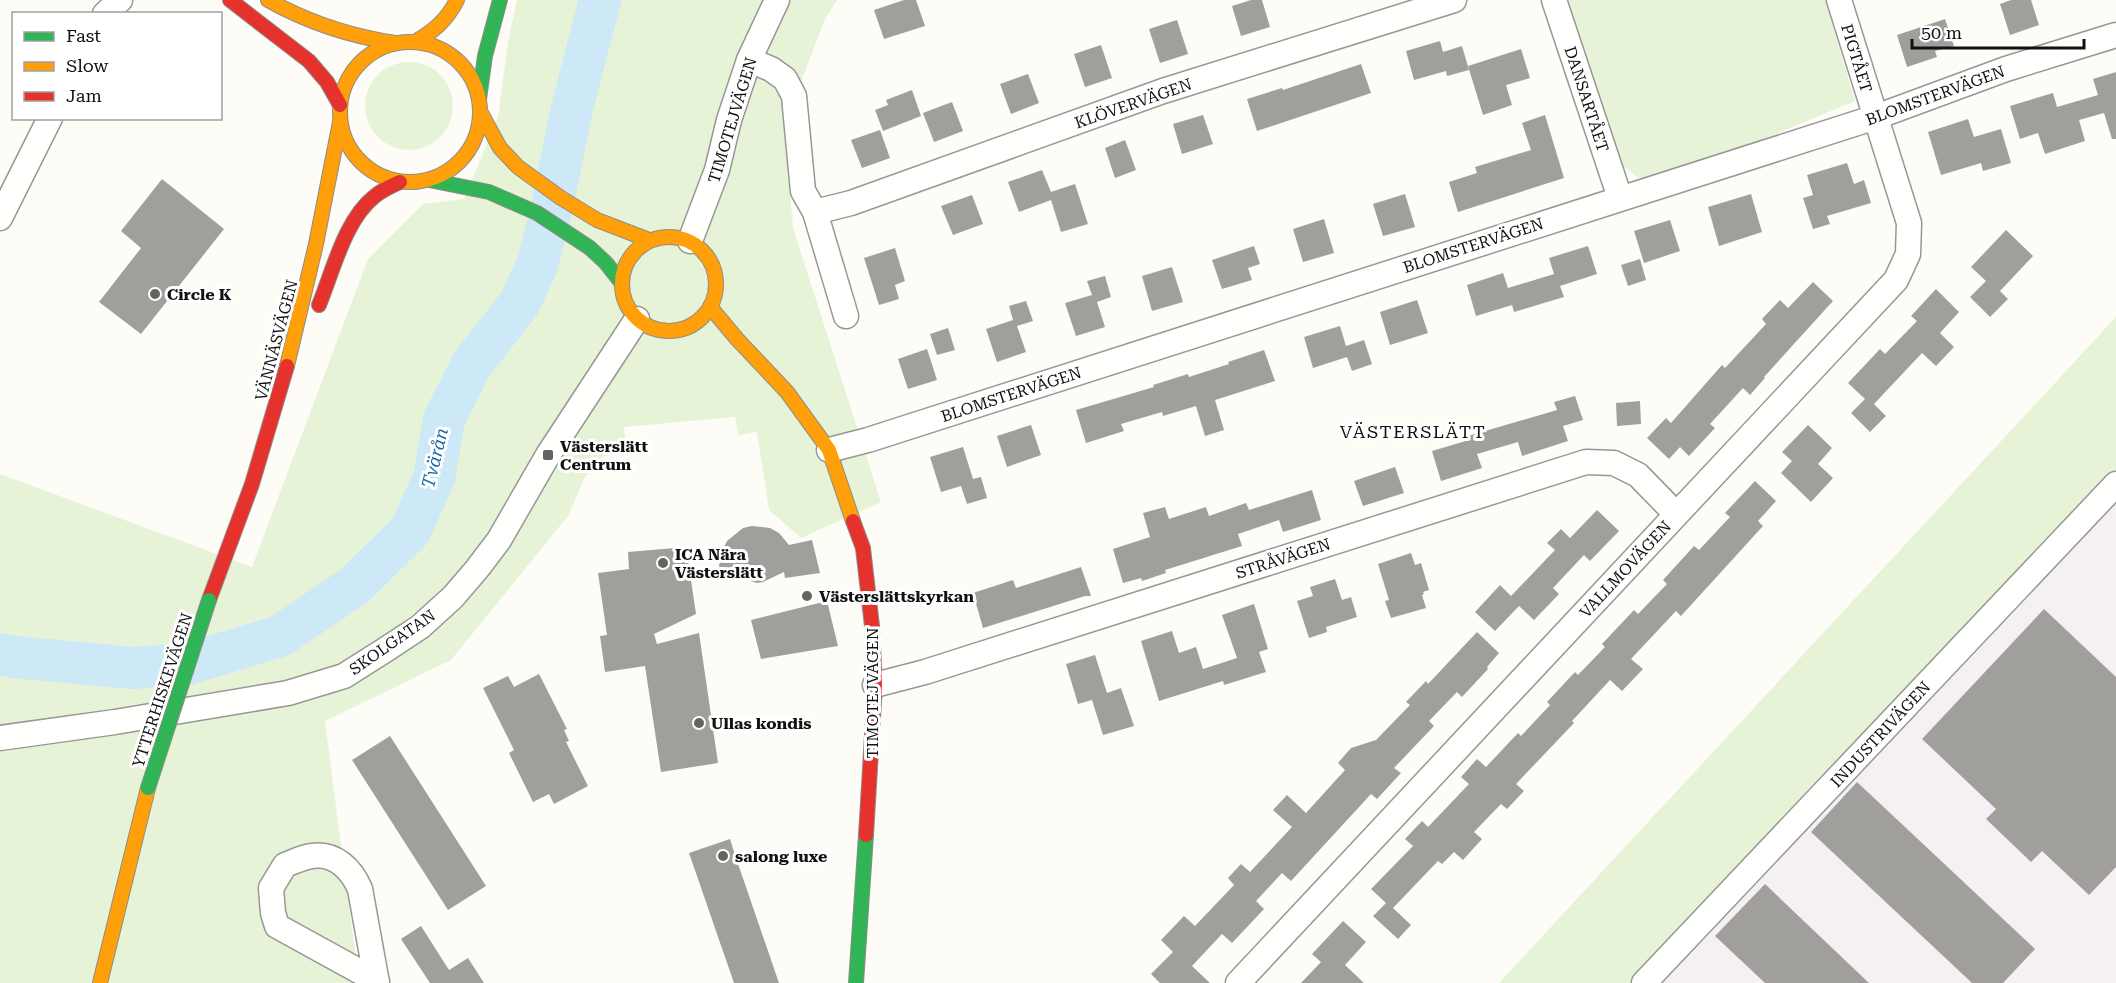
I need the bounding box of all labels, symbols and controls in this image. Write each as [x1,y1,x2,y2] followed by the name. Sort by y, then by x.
[12,12,222,120] legend
[1912,12,2084,50] scale bar
[1837,22,1876,95] street label: PIGTÅET
[1921,22,1962,43] text: 50 m
[66,25,101,46] text: Fast
[1561,44,1613,155] street label: DANSARTÅET
[66,55,108,76] text: Slow
[704,55,761,185] street label: TIMOTEJVÄGEN
[1863,61,2008,129] street label: BLOMSTERVÄGEN
[1072,74,1194,132] street label: KLÖVERVÄGEN
[66,85,102,106] text: Jam
[1400,214,1546,277] street label: BLOMSTERVÄGEN
[251,277,302,403] street label: VÄNNÄSVÄGEN
[167,285,232,304] place label: Circle K
[148,287,162,301] marker: Circle K
[938,363,1084,426] street label: BLOMSTERVÄGEN
[1340,421,1486,442] district label: VÄSTERSLÄTT
[417,426,452,490] water label: Tvärån
[560,437,648,474] place label: Västerslätt Centrum
[541,448,555,462] marker: Västerslätt Centrum
[1576,517,1675,622] street label: VALLMOVÄGEN
[1233,534,1333,583] street label: STRÅVÄGEN
[675,545,763,582] place label: ICA Nära Västerslätt
[656,556,670,570] marker: ICA Nära Västerslätt
[819,587,974,606] place label: Västerslättskyrkan
[800,589,814,603] marker: Västerslättskyrkan
[346,606,439,679] street label: SKOLGATAN
[128,610,197,770] street label: YTTERHISKEVÄGEN
[863,627,882,758] street label: TIMOTEJVÄGEN
[1826,677,1934,791] street label: INDUSTRIVÄGEN
[711,714,812,733] place label: Ullas kondis
[692,716,706,730] marker: Ullas kondis
[735,847,827,866] place label: salong luxe
[716,849,730,863] marker: salong luxe

